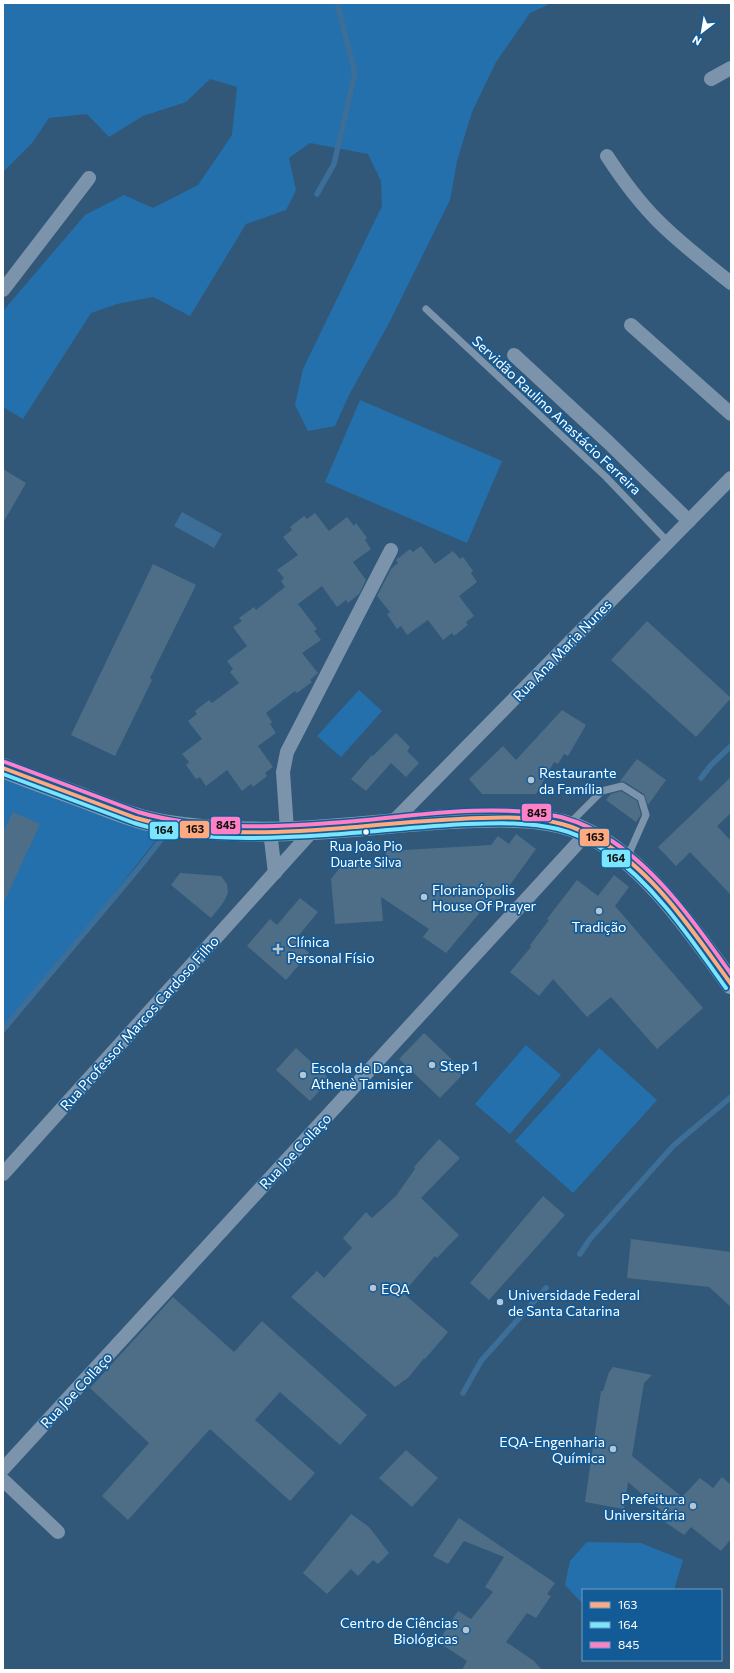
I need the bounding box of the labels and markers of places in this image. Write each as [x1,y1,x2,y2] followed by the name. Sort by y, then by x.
[539,764,616,797] place label: Restaurante da Família
[526,775,536,785] marker: Restaurante da Família
[361,827,371,837] marker: Rua João Pio Duarte Silva
[329,838,403,870] place label: Rua João Pio Duarte Silva
[432,881,537,914] place label: Florianópolis House Of Prayer
[419,892,429,902] marker: Florianópolis House Of Prayer
[594,906,604,916] marker: Tradição
[572,918,626,935] place label: Tradição
[287,933,375,966] place label: Clínica Personal Físio
[272,943,284,955] marker: Clínica Personal Físio
[440,1057,478,1074] place label: Step 1
[311,1059,414,1092] place label: Escola de Dança Athenè Tamisier
[427,1060,437,1070] marker: Step 1
[298,1070,308,1080] marker: Escola de Dança Athenè Tamisier
[381,1280,410,1297] place label: EQA
[368,1283,378,1293] marker: EQA
[508,1286,640,1319] place label: Universidade Federal de Santa Catarina
[495,1297,505,1307] marker: Universidade Federal de Santa Catarina
[499,1433,605,1466] place label: EQA-Engenharia Química
[608,1444,618,1454] marker: EQA-Engenharia Química
[604,1490,685,1523] place label: Prefeitura Universitária
[688,1501,698,1511] marker: Prefeitura Universitária
[340,1614,458,1647] place label: Centro de Ciências Biológicas
[461,1625,471,1635] marker: Centro de Ciências Biológicas

